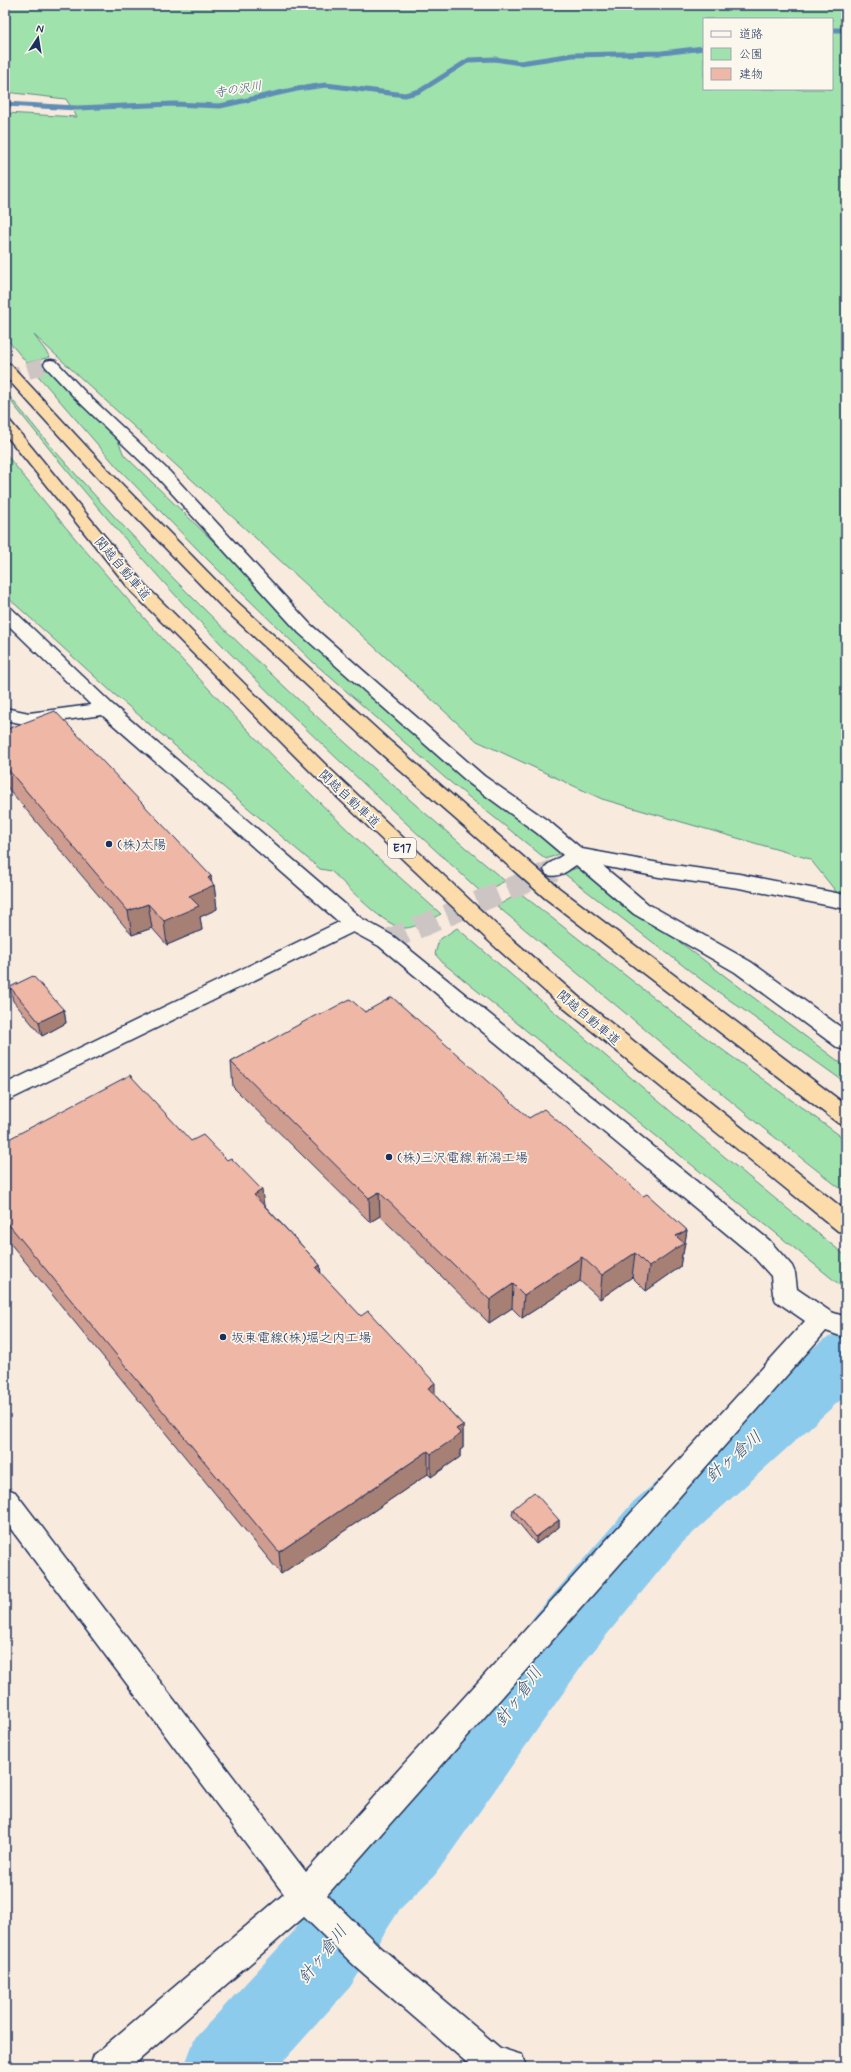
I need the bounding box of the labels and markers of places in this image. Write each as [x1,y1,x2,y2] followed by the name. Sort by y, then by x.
[117,837,166,854] place label: (株)太陽
[104,839,114,849] marker: (株)太陽
[397,1150,528,1167] place label: (株)三沢電線 新潟工場
[384,1152,394,1162] marker: (株)三沢電線 新潟工場
[231,1330,371,1347] place label: 坂東電線(株)堀之内工場
[218,1332,228,1342] marker: 坂東電線(株)堀之内工場

